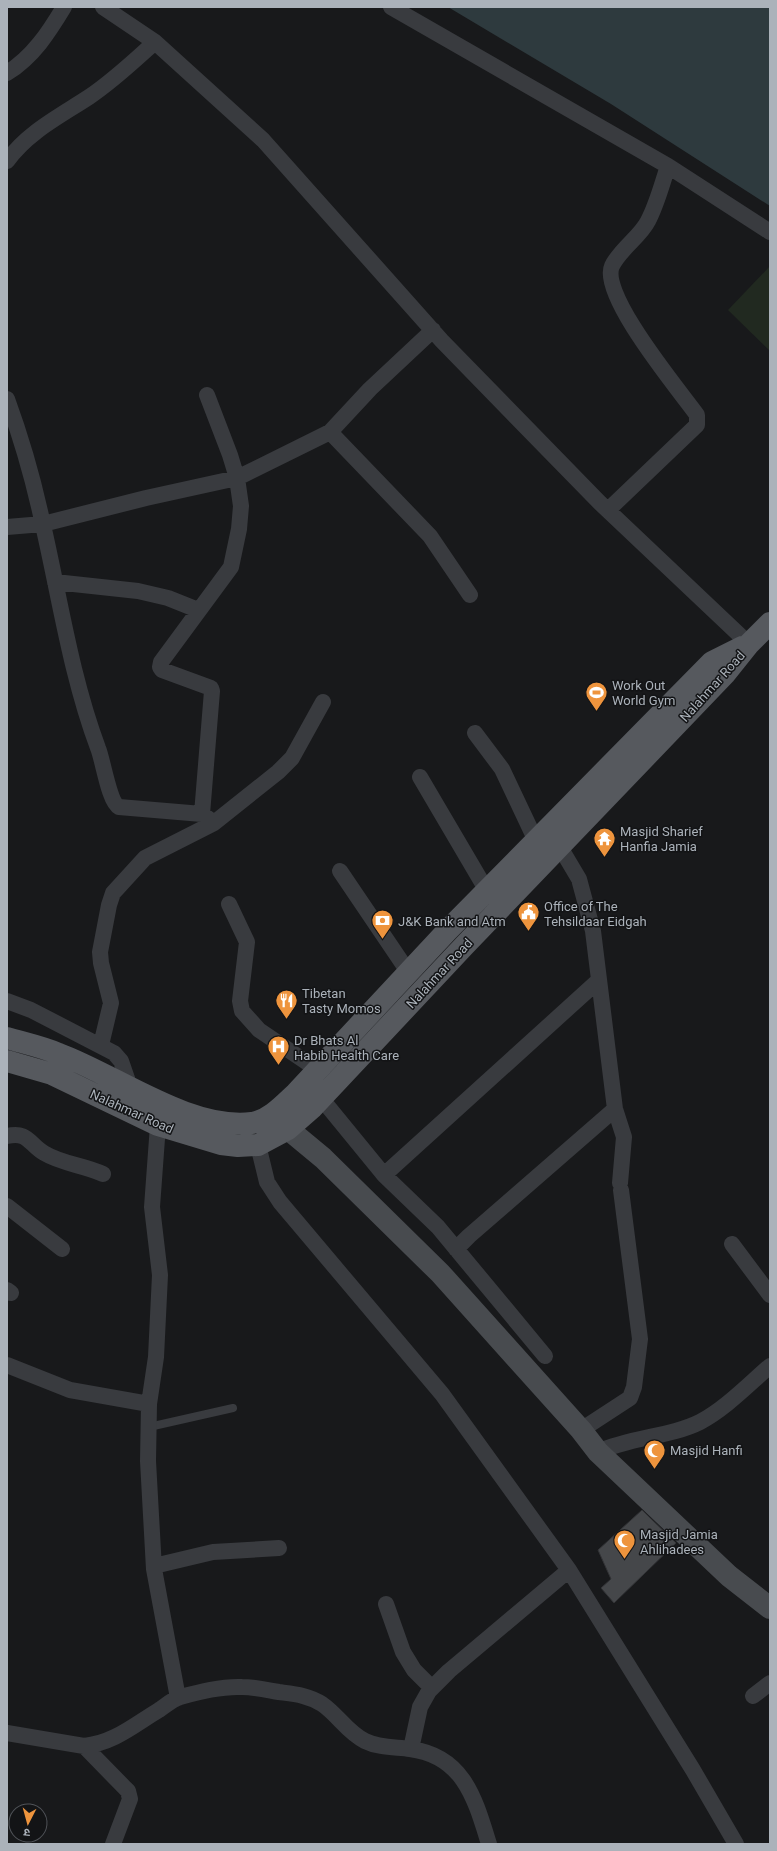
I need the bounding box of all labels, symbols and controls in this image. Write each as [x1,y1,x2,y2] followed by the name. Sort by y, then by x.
[677,648,748,725] street label: Nalahmar Road
[612,678,675,708] place label: Work Out World Gym
[583,679,609,712] sports icon: Work Out World Gym
[620,824,703,854] place label: Masjid Sharief Hanfia Jamia
[592,825,618,858] temple icon: Masjid Sharief Hanfia Jamia
[544,899,647,929] place label: Office of The Tehsildaar Eidgah
[515,900,541,933] public building icon: Office of The Tehsildaar Eidgah
[370,908,396,941] bank icon: J&K Bank and Atm
[398,914,506,929] place label: J&K Bank and Atm
[403,935,475,1011] street label: Nalahmar Road
[302,986,381,1016] place label: Tibetan Tasty Momos
[273,987,299,1020] restaurant icon: Tibetan Tasty Momos
[294,1033,399,1063] place label: Dr Bhats Al Habib Health Care
[266,1034,292,1067] hospital icon: Dr Bhats Al Habib Health Care
[88,1086,176,1137] street label: Nalahmar Road
[641,1437,667,1470] mosque icon: Masjid Hanfi
[670,1443,743,1458] place label: Masjid Hanfi
[640,1527,718,1557] place label: Masjid Jamia Ahlihadees
[611,1528,637,1561] mosque icon: Masjid Jamia Ahlihadees
[8,1803,48,1843] north arrow
[23,1826,31,1839] text: उ

